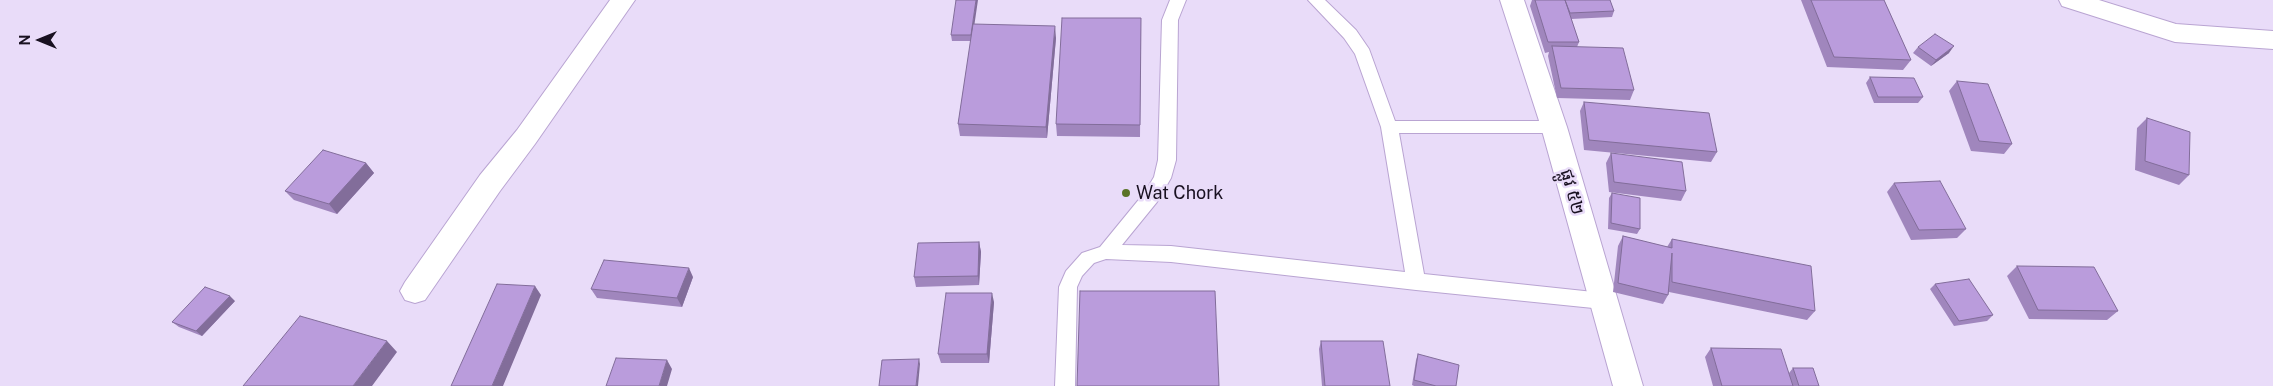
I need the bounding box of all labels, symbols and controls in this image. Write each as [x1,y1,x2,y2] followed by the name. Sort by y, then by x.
[15,15,65,65] north arrow
[17,35,33,45] text: N
[1555,167,1589,217] street label: ផ្លូវ ៥២
[1136,182,1223,204] place label: Wat Chork
[1120,187,1132,199] marker: Wat Chork

